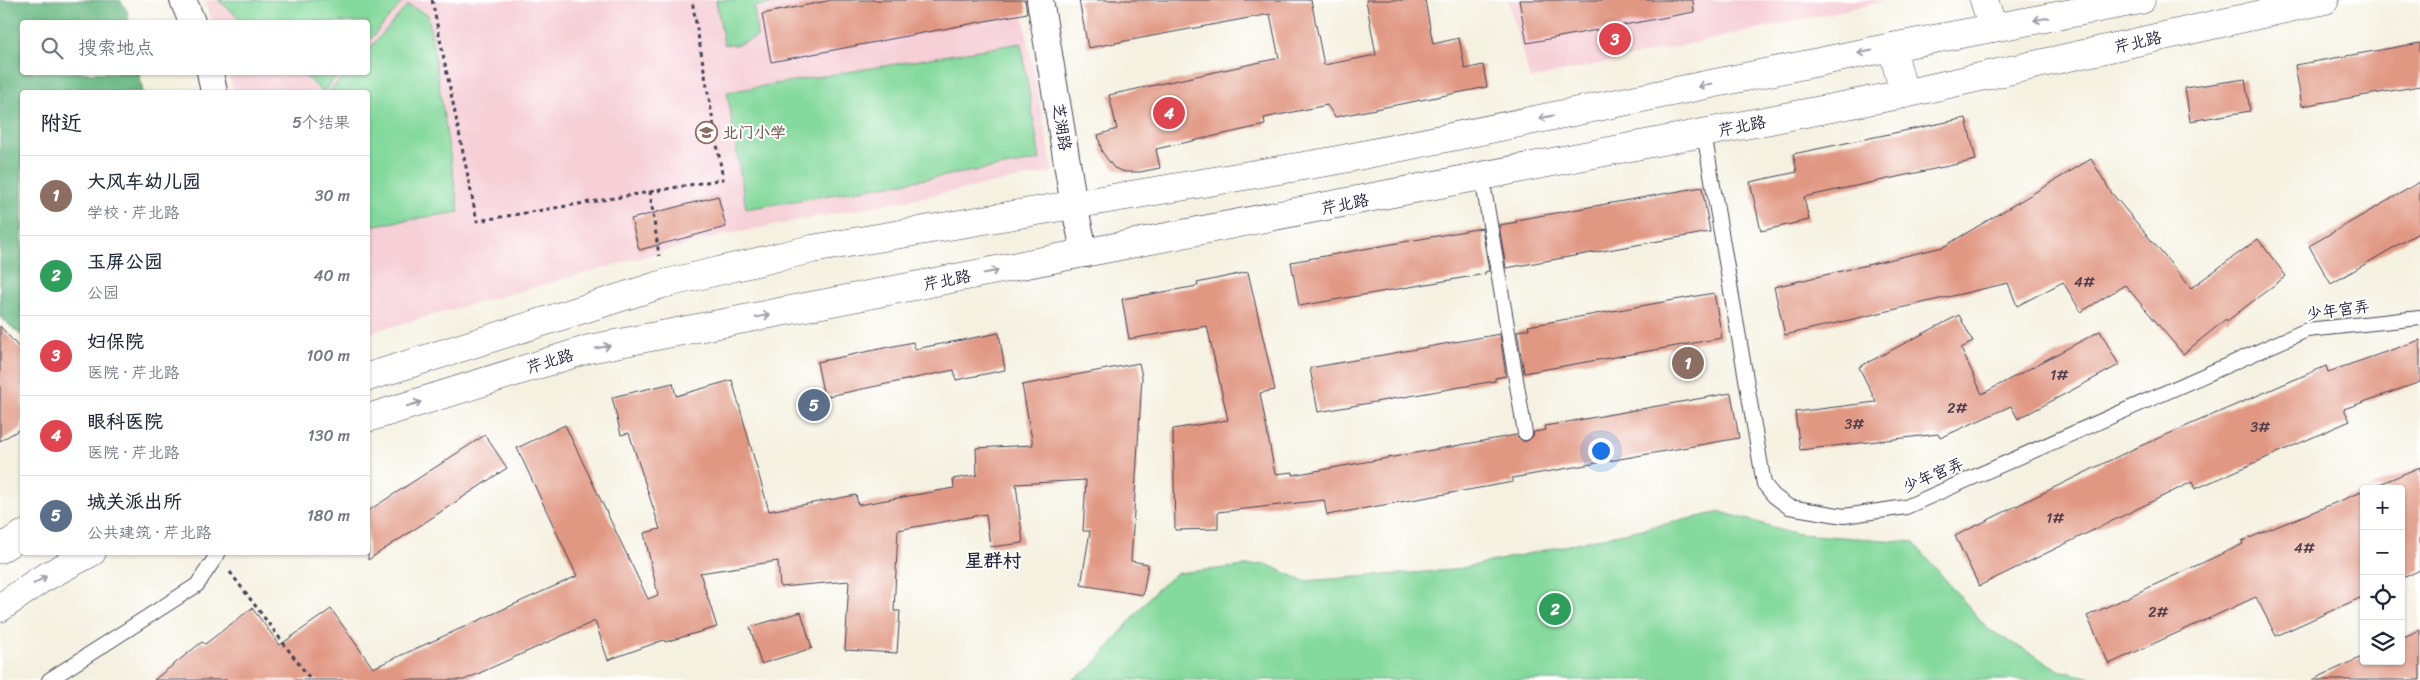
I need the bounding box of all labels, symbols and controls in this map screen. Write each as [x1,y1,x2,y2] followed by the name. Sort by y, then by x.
[2034,14,2050,24] one-way arrow
[20,20,370,75] search box
[1599,20,1631,58] pin: 3
[2111,22,2165,62] street label: 芹北路
[78,31,154,64] text: 搜索地点
[38,34,66,62] icon: search
[1857,48,1873,57] one-way arrow
[1698,81,1714,90] one-way arrow
[1153,94,1185,132] pin: 4
[1044,101,1080,153] street label: 芝湖路
[40,104,82,142] text: 附近
[1716,107,1768,145] street label: 芹北路
[292,108,350,137] text: 5个结果
[1539,113,1555,123] one-way arrow
[722,118,786,147] place label: 北门小学
[694,120,718,144] school or university icon: 北门小学
[87,165,201,198] text: 大风车幼儿园
[53,181,59,210] text: 1
[315,181,350,210] text: 30 m
[1319,185,1371,223] street label: 芹北路
[87,198,180,227] text: 学校 · 芹北路
[87,245,163,278] text: 玉屏公园
[51,261,61,290] text: 2
[313,261,350,290] text: 40 m
[921,261,973,299] street label: 芹北路
[982,266,998,276] one-way arrow
[2074,270,2096,295] house number: 4#
[87,278,119,307] text: 公园
[2304,291,2372,329] street label: 少年宫弄
[754,310,770,320] one-way arrow
[87,325,144,358] text: 妇保院
[523,340,577,382] street label: 芹北路
[52,341,60,370] text: 3
[306,341,350,370] text: 100 m
[595,341,611,351] one-way arrow
[1672,344,1704,382] pin: 1
[87,358,180,387] text: 医院 · 芹北路
[2050,363,2069,388] house number: 1#
[798,386,830,424] pin: 5
[1947,396,1968,421] house number: 2#
[406,398,422,408] one-way arrow
[87,405,163,438] text: 眼科医院
[1844,412,1865,437] house number: 3#
[2250,415,2271,440] house number: 3#
[51,421,61,450] text: 4
[308,421,350,450] text: 130 m
[87,438,180,467] text: 医院 · 芹北路
[1588,438,1614,464] your location
[1898,449,1968,501] street label: 少年宫弄
[87,485,182,518] text: 城关派出所
[2360,485,2405,665] map controls
[2360,485,2405,530] button: +
[51,501,61,530] text: 5
[307,501,350,530] text: 180 m
[2046,506,2065,531] house number: 1#
[87,518,212,547] text: 公共建筑 · 芹北路
[2360,530,2405,575] button: −
[2294,536,2316,561] house number: 4#
[964,544,1022,577] district label: 星群村
[33,575,47,585] one-way arrow
[2360,575,2405,620] button: locate
[1539,590,1571,628] pin: 2
[2148,600,2169,625] house number: 2#
[2360,620,2405,665] button: layers

